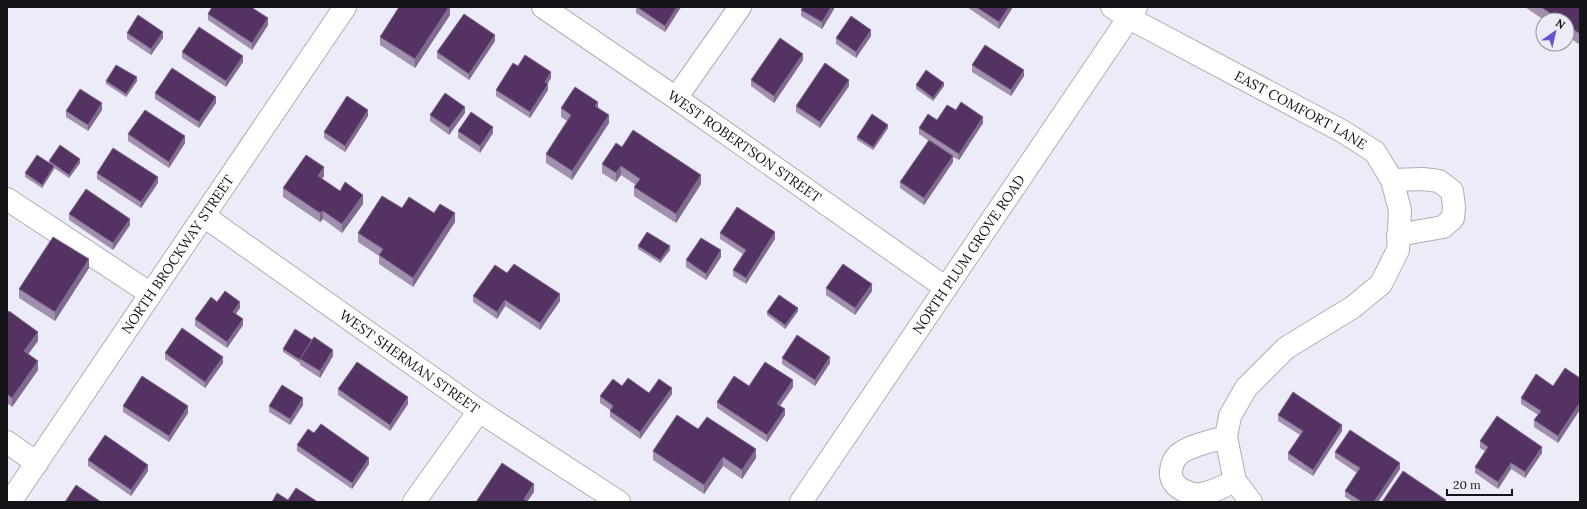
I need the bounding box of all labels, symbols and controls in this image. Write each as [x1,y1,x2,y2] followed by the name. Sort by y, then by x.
[1535,12,1575,52] north arrow
[1553,16,1568,32] text: N
[1231,67,1371,154] street label: EAST COMFORT LANE
[664,86,825,206] street label: WEST ROBERTSON STREET
[117,171,238,337] street label: NORTH BROCKWAY STREET
[908,171,1029,337] street label: NORTH PLUM GROVE ROAD
[336,306,483,418] street label: WEST SHERMAN STREET
[1447,471,1512,497] scale bar
[1453,477,1481,492] text: 20 m

